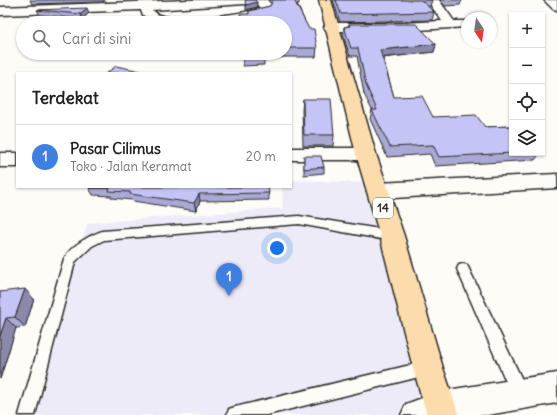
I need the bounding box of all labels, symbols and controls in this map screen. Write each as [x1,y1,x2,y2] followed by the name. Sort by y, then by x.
[461,12,497,48] north arrow
[509,12,545,156] map controls
[509,12,545,48] button: +
[16,16,292,60] search box
[30,27,52,49] icon: search
[62,29,131,48] text: Cari di sini
[509,48,545,84] button: −
[509,84,545,120] button: locate
[32,87,99,109] text: Terdekat
[509,120,545,156] button: layers
[70,139,161,158] text: Pasar Cilimus
[42,148,48,165] text: 1
[246,148,276,165] text: 20 m
[70,158,192,175] text: Toko · Jalan Keramat
[373,198,393,218] road number: 14
[267,238,287,258] your location
[216,263,242,296] pin: 1

